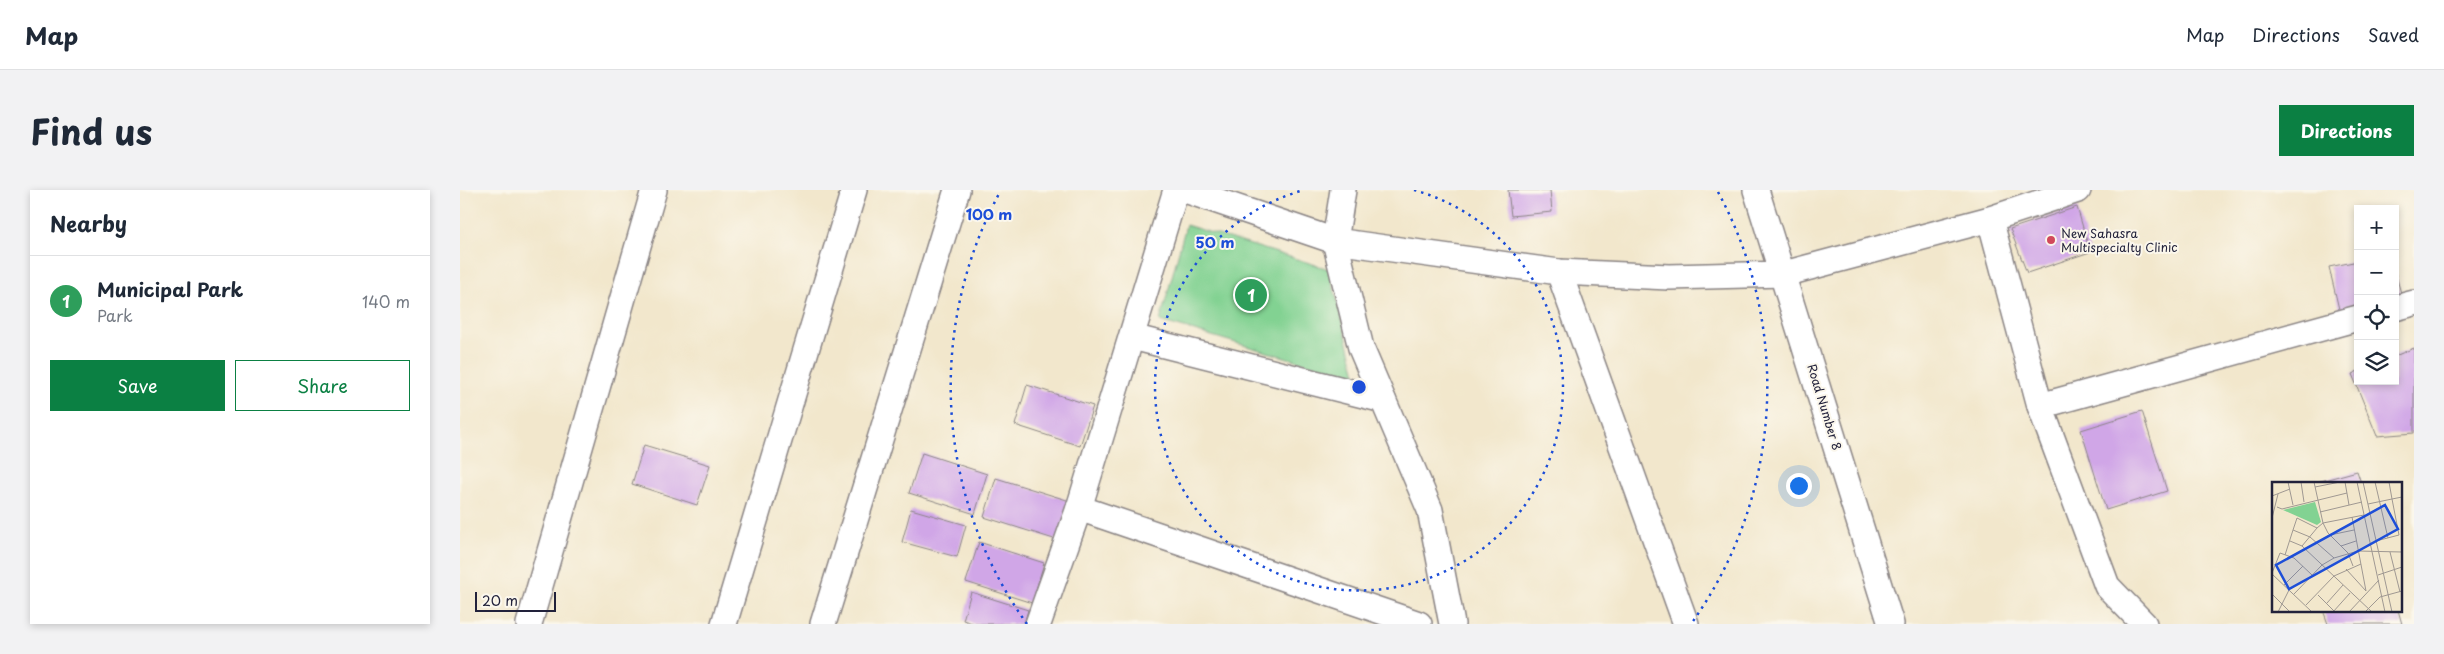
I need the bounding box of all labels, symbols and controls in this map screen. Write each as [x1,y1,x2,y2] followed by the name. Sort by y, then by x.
[25,17,78,53] text: Map
[2186,21,2224,48] text: Map
[2252,21,2340,48] text: Directions
[2368,21,2419,48] text: Saved
[30,104,152,157] text: Find us
[2279,105,2414,156] button: Directions
[966,202,1012,225] text: 100 m
[2354,205,2399,385] map controls
[2354,205,2399,250] button: +
[50,207,127,239] text: Nearby
[2061,224,2178,256] place label: New Sahasra Multispecialty Clinic
[1196,230,1234,253] text: 50 m
[2045,234,2057,246] marker: New Sahasra Multispecialty Clinic
[2354,250,2399,295] button: −
[97,275,243,303] text: Municipal Park
[1235,276,1267,314] pin: 1
[62,289,70,313] text: 1
[362,289,410,313] text: 140 m
[2354,295,2399,340] button: locate
[97,303,133,327] text: Park
[2354,340,2399,385] button: layers
[50,360,225,411] button: Save
[235,360,410,411] button: Share
[1803,362,1847,452] street label: Road Number 8
[1350,378,1368,396] centre of rings
[1786,473,1812,499] your location
[2272,482,2402,612] inset map
[475,589,556,612] scale bar
[482,590,518,611] text: 20 m

